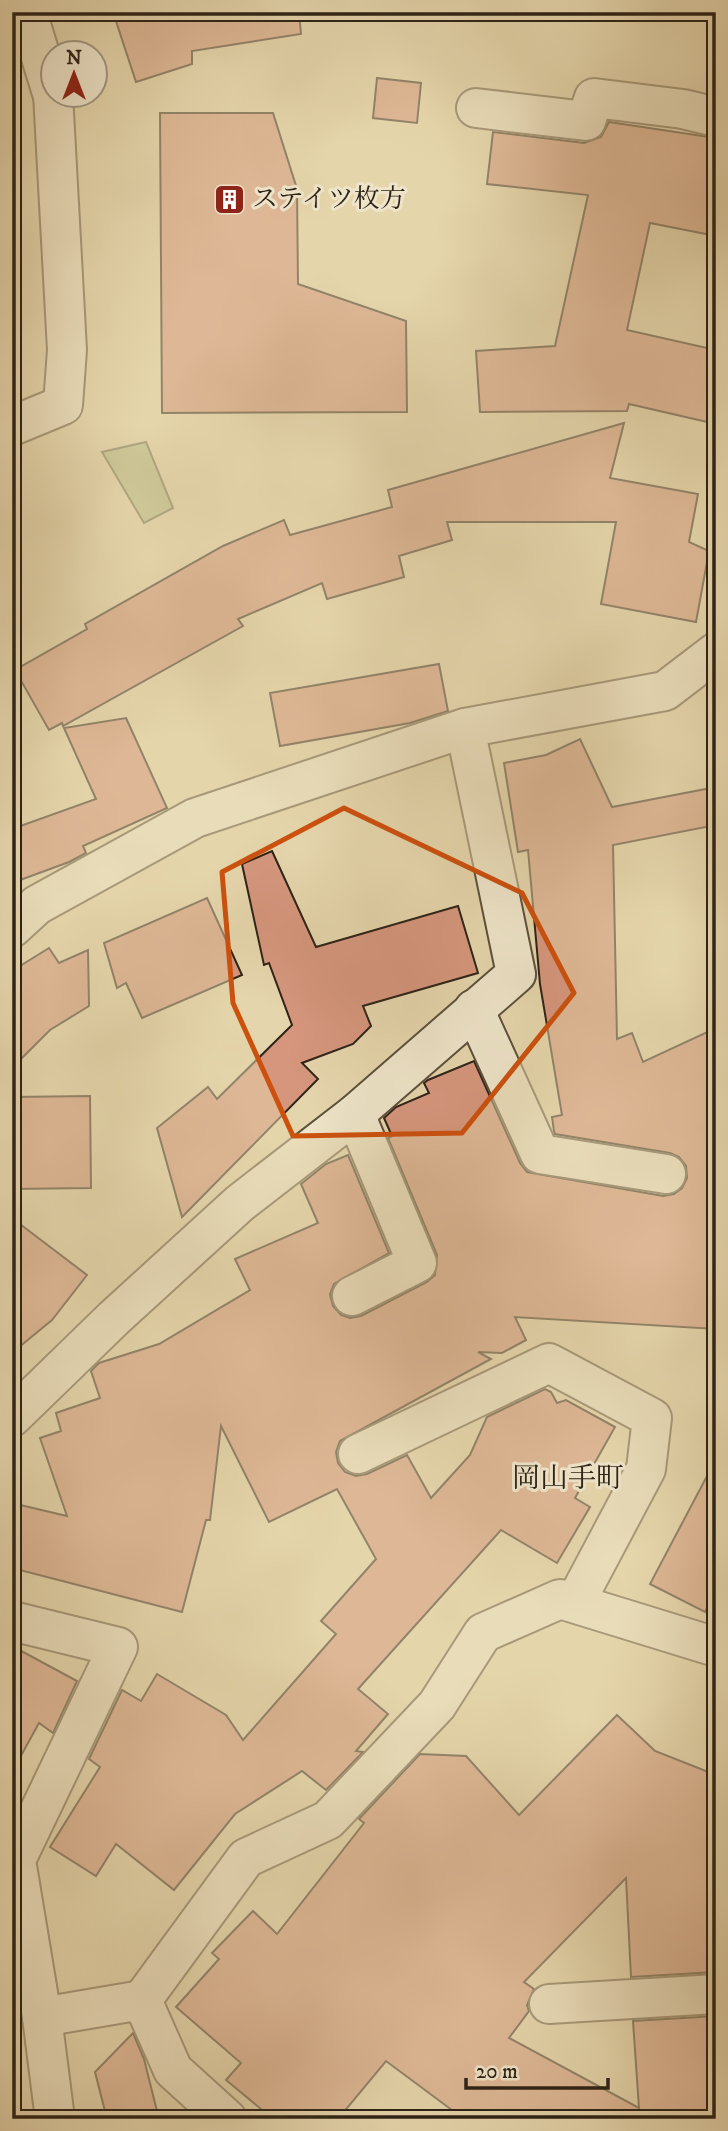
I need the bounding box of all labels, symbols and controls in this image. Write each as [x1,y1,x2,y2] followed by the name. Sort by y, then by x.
[38,38,108,108] north arrow
[66,47,82,70] text: N
[212,182,246,216] building icon: ステイツ枚方
[252,183,406,216] place label: ステイツ枚方
[512,1461,624,1496] district label: 岡山手町
[466,2047,607,2091] scale bar
[476,2059,518,2085] text: 20 m

